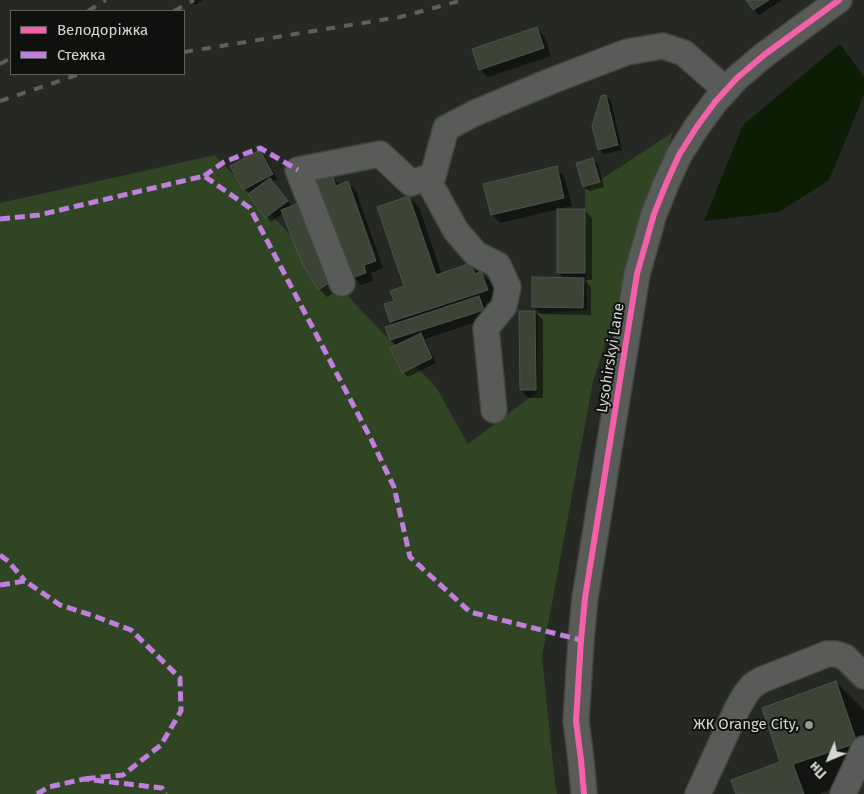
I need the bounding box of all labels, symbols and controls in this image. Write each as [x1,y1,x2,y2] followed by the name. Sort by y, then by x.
[10,10,185,75] legend
[57,21,148,39] text: Велодоріжка
[57,46,106,64] text: Стежка
[593,302,629,414] street label: Lysohirskyi Lane
[693,716,799,734] place label: ЖК Orange City,
[803,719,815,731] marker: ЖК Orange City,
[804,734,854,784] north arrow
[806,758,830,782] text: Пн

